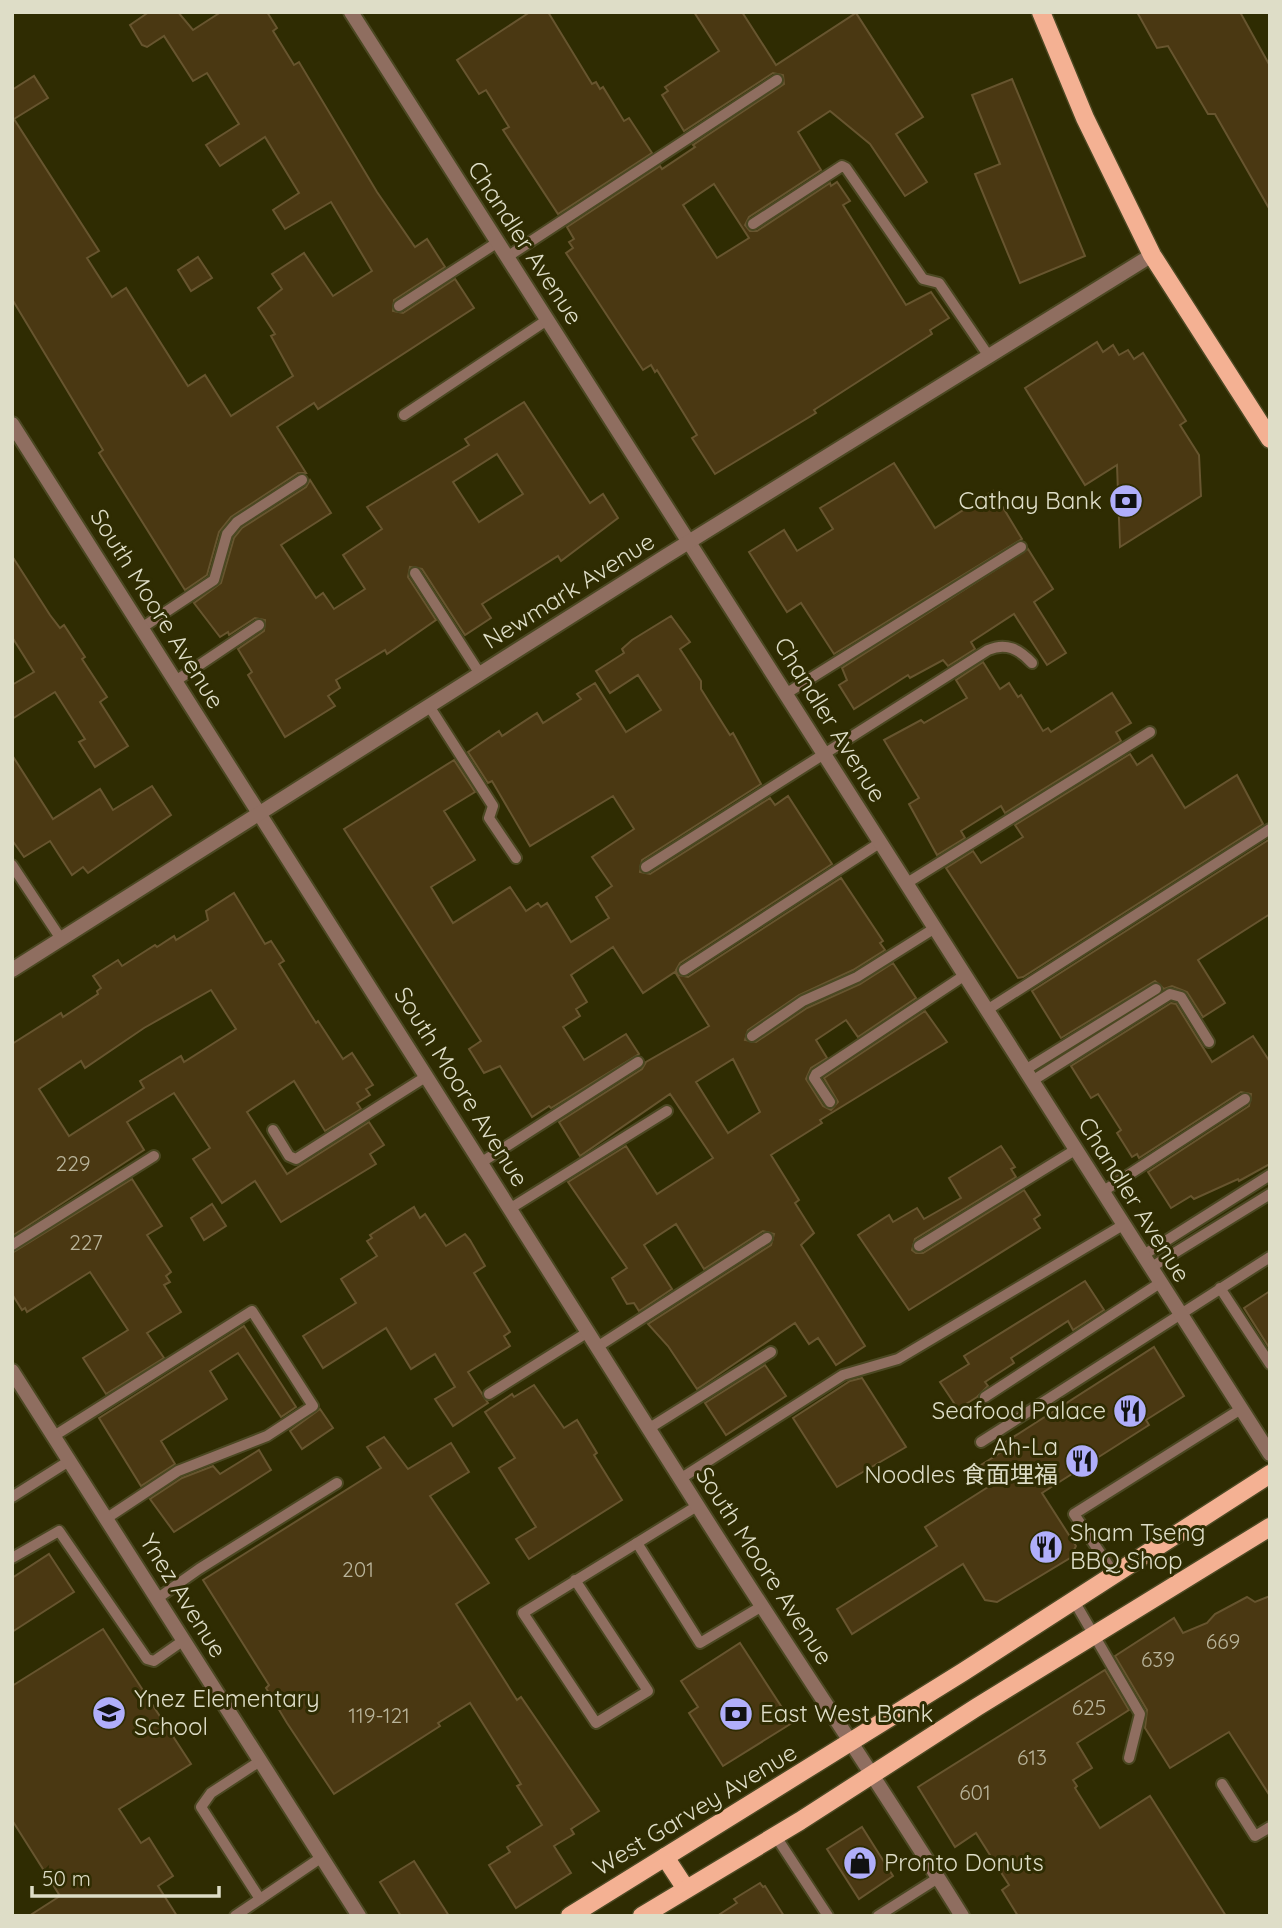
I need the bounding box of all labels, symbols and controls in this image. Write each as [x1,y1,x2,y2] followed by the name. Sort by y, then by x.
[462,155,590,330] street label: Chandler Avenue
[1107,482,1145,520] bank icon: Cathay Bank
[958,485,1102,515] place label: Cathay Bank
[84,503,231,714] street label: South Moore Avenue
[477,525,660,655] street label: Newmark Avenue
[768,631,894,808] street label: Chandler Avenue
[388,981,535,1192] street label: South Moore Avenue
[1072,1111,1198,1288] street label: Chandler Avenue
[56,1150,91,1176] house number: 229
[69,1229,103,1255] house number: 227
[1111,1392,1149,1430] restaurant icon: Seafood Palace
[932,1395,1106,1425] place label: Seafood Palace
[864,1431,1058,1489] place label: Ah-La Noodles 食面埋福
[1063,1442,1101,1480] restaurant icon: Ah-La Noodles 食面埋福
[690,1461,840,1670] street label: South Moore Avenue
[1070,1517,1206,1575] place label: Sham Tseng BBQ Shop
[134,1528,234,1663] street label: Ynez Avenue
[1027,1528,1065,1566] restaurant icon: Sham Tseng BBQ Shop
[342,1556,374,1582] house number: 201
[1206,1628,1240,1654] house number: 669
[1141,1646,1175,1672] house number: 639
[134,1683,320,1741] place label: Ynez Elementary School
[90,1694,128,1732] school or university icon: Ynez Elementary School
[1072,1694,1106,1720] house number: 625
[717,1695,755,1733] bank icon: East West Bank
[760,1698,933,1728] place label: East West Bank
[348,1702,410,1728] house number: 119-121
[587,1736,802,1882] street label: West Garvey Avenue
[1017,1744,1047,1770] house number: 613
[959,1779,991,1805] house number: 601
[841,1844,879,1882] shop icon: Pronto Donuts
[884,1847,1044,1877] place label: Pronto Donuts
[32,1854,219,1898] scale bar
[42,1865,91,1891] text: 50 m

